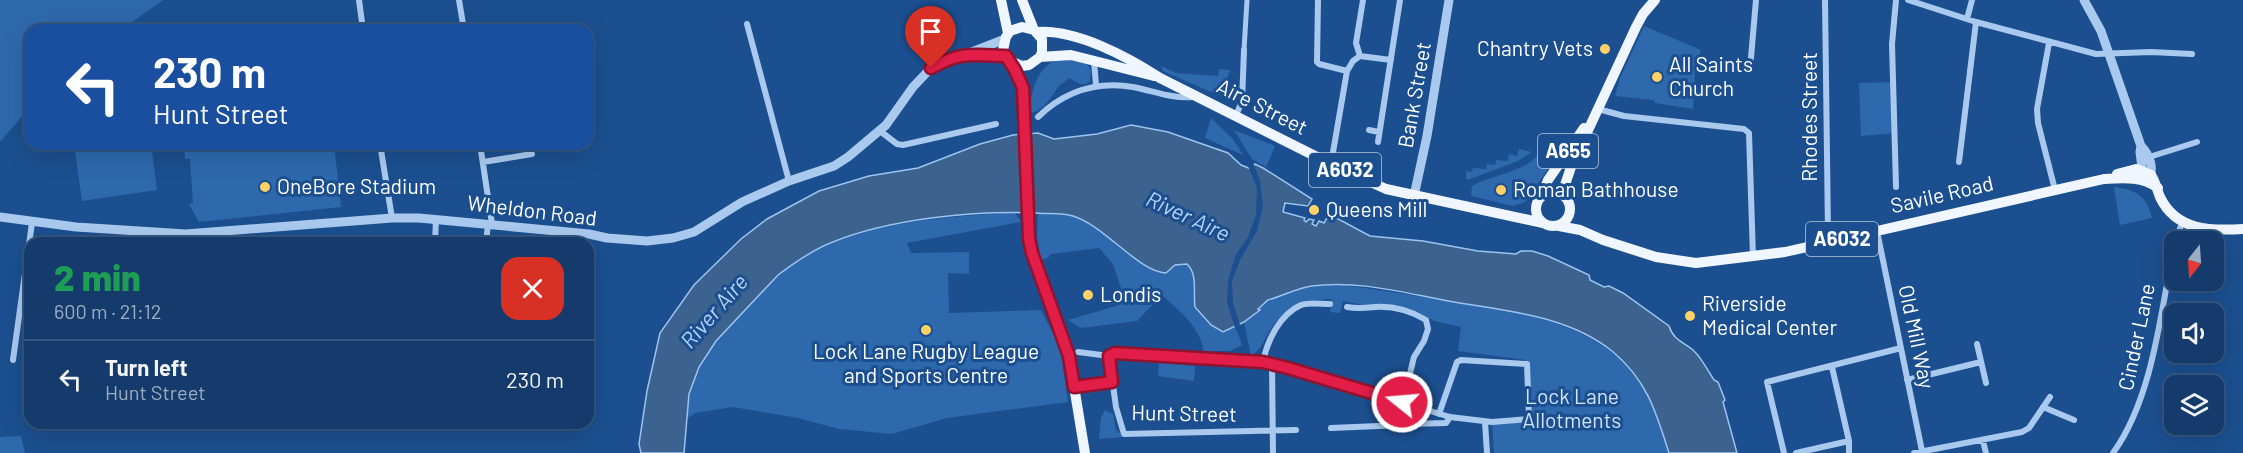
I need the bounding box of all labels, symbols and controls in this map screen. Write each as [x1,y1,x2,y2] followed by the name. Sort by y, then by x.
[905,6,956,68] pin
[914,15,947,48] icon: arrive
[1477,35,1593,60] place label: Chantry Vets
[1392,40,1435,150] street label: Bank Street
[1598,42,1612,56] marker: Chantry Vets
[153,46,266,96] text: 230 m
[54,48,132,126] icon: left
[1669,51,1753,100] place label: All Saints Church
[1796,52,1821,182] street label: Rhodes Street
[1650,70,1664,84] marker: All Saints Church
[1213,72,1312,139] street label: Aire Street
[153,97,289,129] text: Hunt Street
[1538,134,1598,168] road number: A655
[1309,153,1381,187] road number: A6032
[1888,170,1996,218] street label: Savile Road
[277,173,436,198] place label: OneBore Stadium
[1513,176,1679,201] place label: Roman Bathhouse
[258,180,272,194] marker: OneBore Stadium
[1494,183,1508,197] marker: Roman Bathhouse
[1143,184,1234,246] water label: River Aire
[466,189,598,230] street label: Wheldon Road
[1326,196,1427,221] place label: Queens Mill
[1307,203,1321,217] marker: Queens Mill
[1806,222,1878,256] road number: A6032
[2164,231,2224,291] north arrow
[2164,231,2224,435] map controls
[54,255,141,298] text: 2 min
[501,257,564,320] button: close
[674,268,752,353] water label: River Aire
[1100,281,1161,306] place label: Londis
[2112,281,2159,393] street label: Cinder Lane
[1894,282,1941,391] street label: Old Mill Way
[1081,288,1095,302] marker: Londis
[1702,290,1837,339] place label: Riverside Medical Center
[54,299,162,323] text: 600 m · 21:12
[2164,303,2224,363] button: sound
[1683,309,1697,323] marker: Riverside Medical Center
[919,323,933,337] marker: Lock Lane Rugby League and Sports Centre
[813,338,1039,387] place label: Lock Lane Rugby League and Sports Centre
[105,354,188,380] text: Turn left
[54,363,87,396] icon: left
[506,366,564,392] text: 230 m
[1370,370,1434,434] position arrow
[2164,375,2224,435] button: layers
[105,380,205,404] text: Hunt Street
[1523,383,1621,432] park label: Lock Lane Allotments
[1131,399,1237,426] street label: Hunt Street

